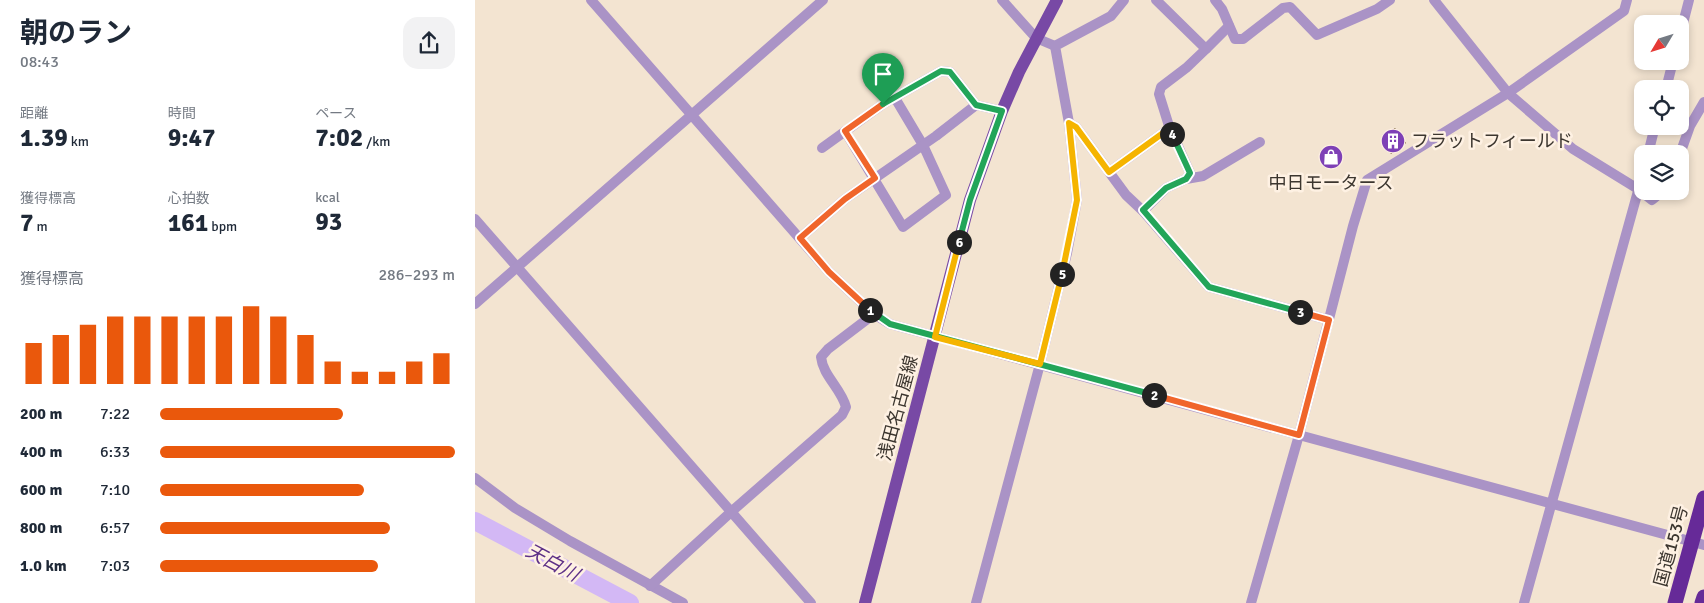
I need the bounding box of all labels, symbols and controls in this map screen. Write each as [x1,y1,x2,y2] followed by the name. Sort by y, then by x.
[1634,15,1689,70] north arrow
[1634,15,1689,200] map controls
[20,16,132,50] text: 朝のラン
[403,17,455,69] button: share
[20,52,59,72] text: 08:43
[862,53,904,104] pin
[869,60,897,88] icon: arrive
[1634,80,1689,135] button: locate
[20,105,48,122] text: 距離
[168,105,196,122] text: 時間
[315,105,357,122] text: ペース
[20,122,68,153] text: 1.39
[168,122,216,153] text: 9:47
[315,122,363,153] text: 7:02
[1159,122,1185,146] pin: 4
[1169,126,1176,143] text: 4
[1380,128,1406,154] building icon: フラットフィールド
[1411,130,1573,152] place label: フラットフィールド
[68,133,89,150] text: km
[363,133,390,150] text: /km
[1318,144,1344,170] shop icon: 中日モータース
[1634,145,1689,200] button: layers
[1268,172,1394,194] place label: 中日モータース
[315,189,340,206] text: kcal
[20,190,76,207] text: 獲得標高
[168,190,210,207] text: 心拍数
[315,206,342,237] text: 93
[20,207,34,238] text: 7
[168,207,208,238] text: 161
[34,218,48,235] text: m
[208,218,237,235] text: bpm
[947,230,971,254] pin: 6
[956,234,963,251] text: 6
[1049,262,1075,286] pin: 5
[378,265,455,285] text: 286–293 m
[1059,266,1066,283] text: 5
[20,269,84,289] text: 獲得標高
[857,298,883,322] pin: 1
[1287,300,1313,324] pin: 3
[867,302,874,319] text: 1
[1297,304,1304,321] text: 3
[873,353,923,463] street label: 浅田名古屋線
[1141,382,1167,408] pin: 2
[1151,387,1158,404] text: 2
[20,404,62,424] text: 200 m
[100,404,130,424] text: 7:22
[20,442,62,462] text: 400 m
[100,442,130,462] text: 6:33
[20,480,62,500] text: 600 m
[100,480,130,500] text: 7:10
[1650,503,1692,589] street label: 国道153号
[20,518,62,538] text: 800 m
[100,518,130,538] text: 6:57
[522,539,585,588] water label: 天白川
[20,556,67,576] text: 1.0 km
[100,556,130,576] text: 7:03

